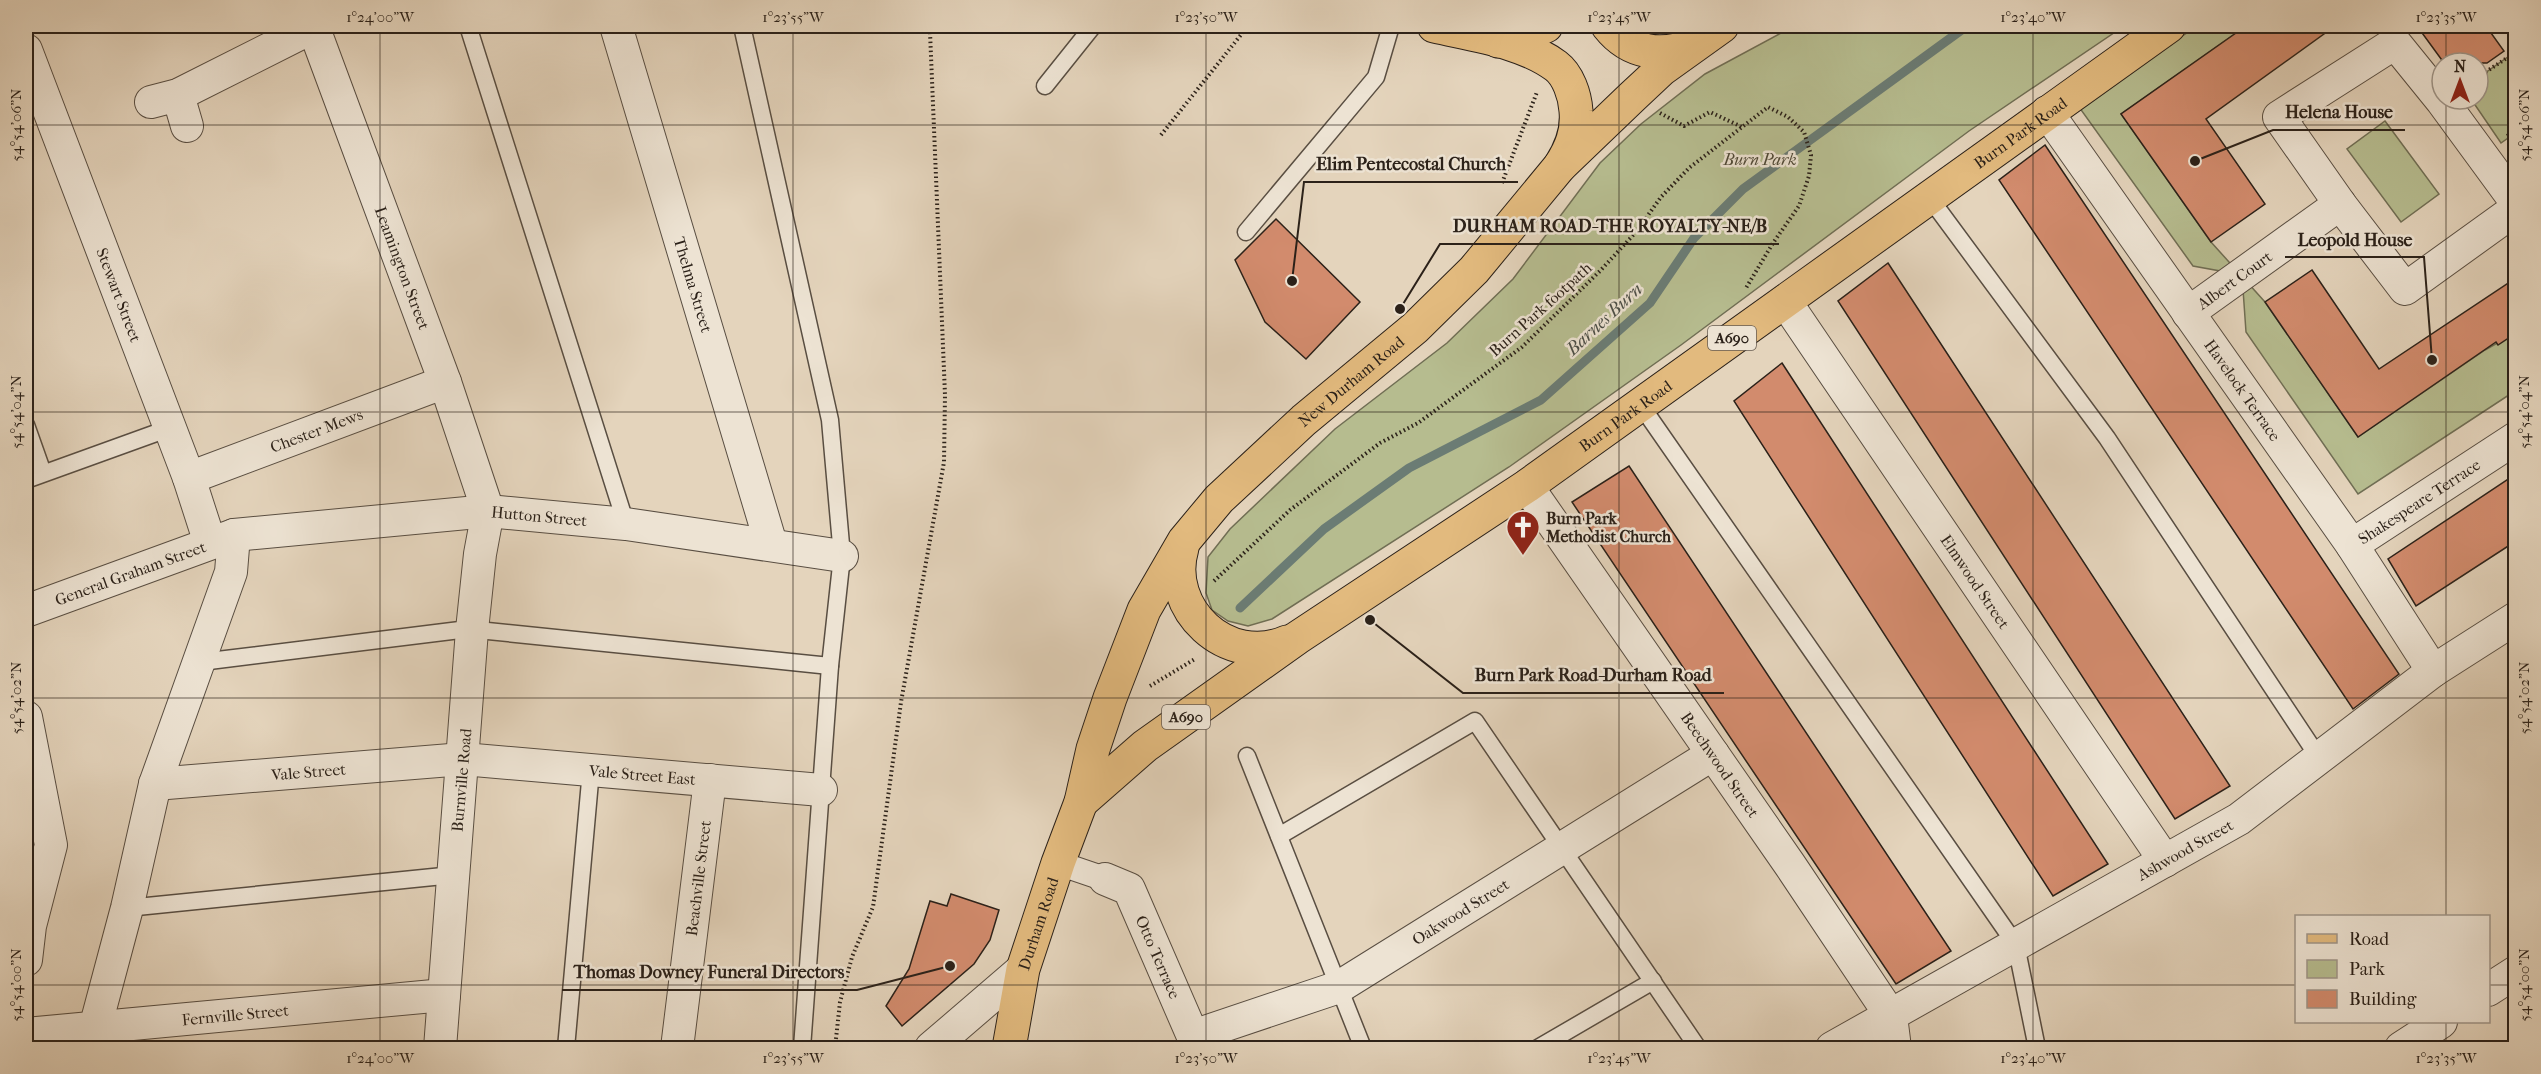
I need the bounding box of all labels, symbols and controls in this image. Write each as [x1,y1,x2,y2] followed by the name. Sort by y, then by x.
[346,8,415,26] text: 1°24'00"W
[762,8,825,26] text: 1°23'55"W
[1174,8,1239,26] text: 1°23'50"W
[1587,8,1652,26] text: 1°23'45"W
[2000,8,2067,26] text: 1°23'40"W
[2415,8,2478,26] text: 1°23'35"W
[2430,51,2490,111] north arrow
[2454,57,2467,76] text: N
[7,88,25,161] text: 54°54'06"N
[2515,88,2533,161] text: 54°54'06"N
[1970,93,2071,173] street label: Burn Park Road
[2273,94,2405,130] callout: Helena House
[2285,102,2393,123] text: Helena House
[1304,146,1518,182] callout: Elim Pentecostal Church
[1722,150,1797,169] park label: Burn Park
[1316,154,1507,175] text: Elim Pentecostal Church
[371,204,434,333] street label: Leamington Street
[1440,208,1779,244] callout: DURHAM ROAD-THE ROYALTY-NE/B
[1453,216,1768,237] text: DURHAM ROAD-THE ROYALTY-NE/B
[2285,221,2424,257] callout: Leopold House
[2298,230,2413,251] text: Leopold House
[670,235,716,335] street label: Thelma Street
[92,245,145,345] street label: Stewart Street
[2193,247,2276,314] street label: Albert Court
[1485,258,1596,361] street label: Burn Park footpath
[1561,279,1647,361] water label: Barnes Burn
[1708,326,1756,350] road number: A690
[1295,332,1408,431] street label: New Durham Road
[2200,336,2285,445] street label: Havelock Terrace
[7,375,25,449] text: 54°54'04"N
[2515,375,2533,449] text: 54°54'04"N
[1575,376,1676,456] street label: Burn Park Road
[268,405,366,457] street label: Chester Mews
[2355,455,2484,548] street label: Shakespeare Terrace
[490,502,588,530] street label: Hutton Street
[1505,509,1541,556] church icon: Burn Park Methodist Church
[1545,509,1672,546] place label: Burn Park Methodist Church
[1936,531,2014,633] street label: Elmwood Street
[52,537,209,610] street label: General Graham Street
[1463,657,1724,693] callout: Burn Park Road-Durham Road
[7,661,25,734] text: 54°54'02"N
[2515,661,2533,734] text: 54°54'02"N
[1474,665,1713,686] text: Burn Park Road-Durham Road
[1162,705,1210,729] road number: A690
[1677,708,1763,821] street label: Beechwood Street
[448,727,476,833] street label: Burnville Road
[270,760,347,785] street label: Vale Street
[587,761,697,789] street label: Vale Street East
[2133,815,2237,885] street label: Ashwood Street
[682,819,715,937] street label: Beachville Street
[1409,874,1513,949] street label: Oakwood Street
[1014,875,1063,973] street label: Durham Road
[1132,912,1184,1002] street label: Otto Terrace
[2295,915,2490,1023] legend
[2349,929,2389,950] text: Road
[7,948,25,1022] text: 54°54'00"N
[2515,948,2533,1022] text: 54°54'00"N
[562,954,857,990] callout: Thomas Downey Funeral Directors
[2349,959,2386,980] text: Park
[573,962,845,983] text: Thomas Downey Funeral Directors
[2349,989,2417,1010] text: Building
[181,1001,290,1029] street label: Fernville Street
[346,1049,415,1067] text: 1°24'00"W
[762,1049,825,1067] text: 1°23'55"W
[1174,1049,1239,1067] text: 1°23'50"W
[1587,1049,1652,1067] text: 1°23'45"W
[2000,1049,2067,1067] text: 1°23'40"W
[2415,1049,2478,1067] text: 1°23'35"W

